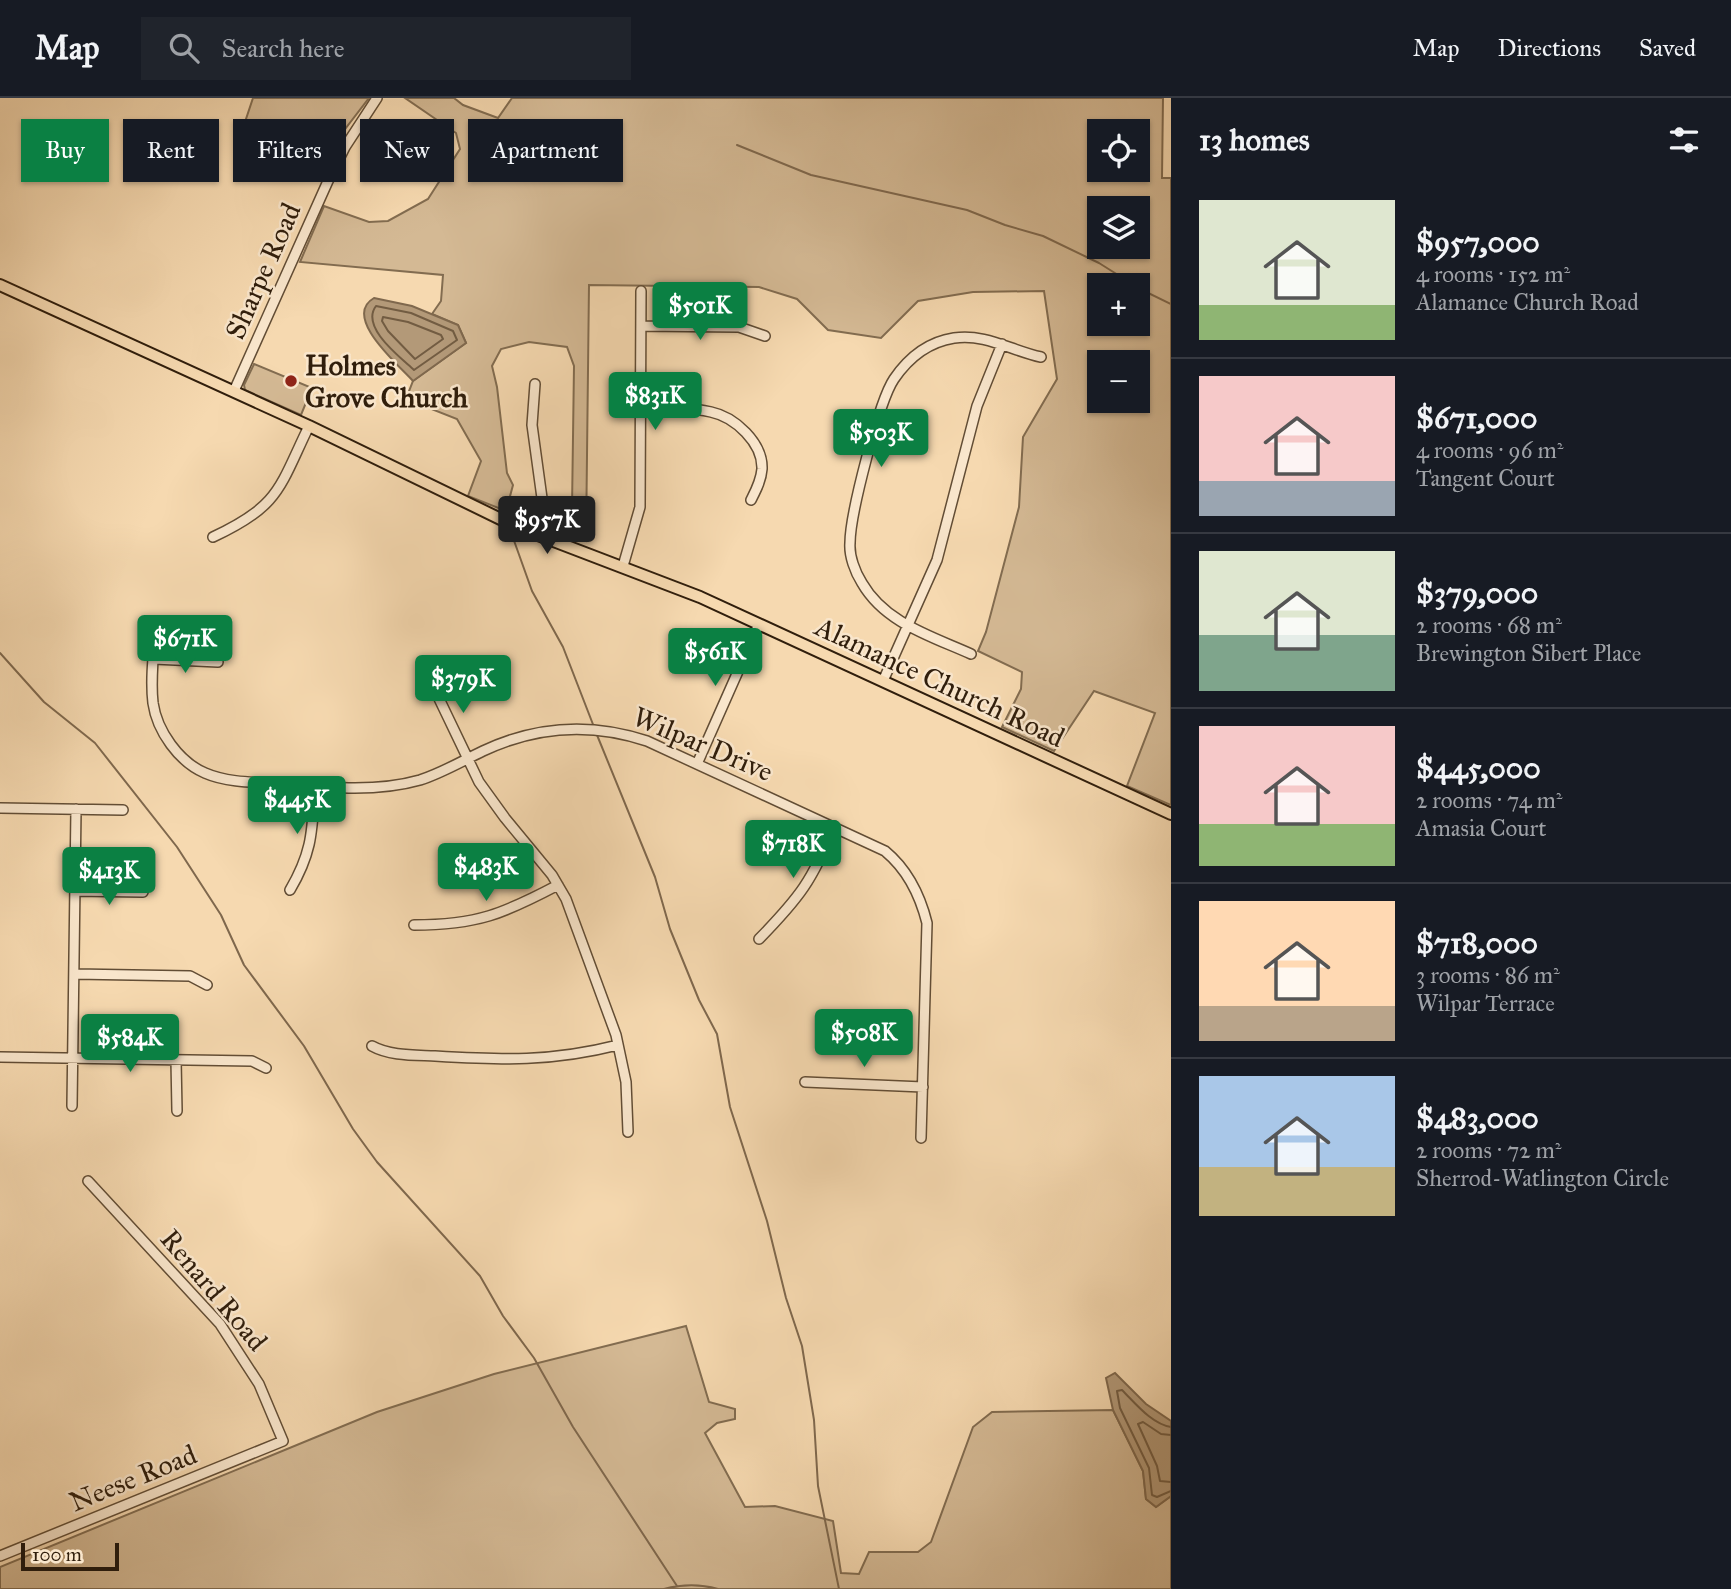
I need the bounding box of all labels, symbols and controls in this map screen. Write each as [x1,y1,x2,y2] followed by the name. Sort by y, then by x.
[141,17,631,80] search box
[35,28,99,68] text: Map
[165,29,203,67] icon: search
[221,32,345,64] text: Search here
[1413,33,1460,63] text: Map
[1498,33,1601,63] text: Directions
[1639,33,1696,63] text: Saved
[21,119,109,182] chip: Buy
[123,119,219,182] chip: Rent
[233,119,346,182] chip: Filters
[360,119,454,182] chip: New
[468,119,623,182] chip: Apartment
[1087,119,1150,413] map controls
[1087,119,1150,182] button: locate
[1665,121,1703,159] icon: filters
[1199,122,1310,158] text: 13 homes
[1087,196,1150,259] button: layers
[217,197,309,345] street label: Sharpe Road
[1416,224,1540,260] text: $957,000
[1255,228,1339,312] icon: home
[1416,260,1570,288] text: 4 rooms · 152 m²
[1087,273,1150,336] button: +
[651,282,749,342] pin: $501K
[1416,288,1639,316] text: Alamance Church Road
[668,291,732,319] text: $501K
[305,348,468,415] place label: Holmes Grove Church
[1087,350,1150,413] button: −
[606,372,704,432] pin: $831K
[283,373,299,389] marker: Holmes Grove Church
[625,381,685,409] text: $831K
[1416,400,1537,436] text: $671,000
[1255,404,1339,488] icon: home
[832,410,930,469] pin: $503K
[849,418,913,446] text: $503K
[1416,436,1563,464] text: 4 rooms · 96 m²
[1416,464,1555,492] text: Tangent Court
[498,496,596,556] pin: $957K
[514,505,580,533] text: $957K
[1416,575,1538,611] text: $379,000
[1255,579,1339,663] icon: home
[809,608,1070,755] street label: Alamance Church Road
[1416,611,1562,639] text: 2 rooms · 68 m²
[136,616,234,675] pin: $671K
[153,624,217,652] text: $671K
[666,628,764,688] pin: $561K
[684,637,746,665] text: $561K
[1416,639,1641,667] text: Brewington Sibert Place
[414,656,512,715] pin: $379K
[431,664,495,692] text: $379K
[628,699,778,789] street label: Wilpar Drive
[1416,750,1541,786] text: $445,000
[1255,754,1339,838] icon: home
[248,776,346,836] pin: $445K
[264,785,330,813] text: $445K
[1416,786,1562,814] text: 2 rooms · 74 m²
[1416,814,1546,842] text: Amasia Court
[744,820,842,880] pin: $718K
[761,829,825,857] text: $718K
[437,844,535,903] pin: $483K
[60,848,158,907] pin: $413K
[454,852,518,880] text: $483K
[78,856,140,884] text: $413K
[1416,925,1538,961] text: $718,000
[1255,929,1339,1013] icon: home
[1416,961,1560,989] text: 3 rooms · 86 m²
[1416,989,1555,1017] text: Wilpar Terrace
[815,1010,913,1069] pin: $508K
[81,1014,179,1074] pin: $584K
[831,1018,897,1046] text: $508K
[97,1023,163,1051] text: $584K
[1416,1100,1539,1136] text: $483,000
[1255,1104,1339,1188] icon: home
[1416,1136,1561,1164] text: 2 rooms · 72 m²
[1416,1164,1669,1192] text: Sherrod-Watlington Circle
[153,1222,275,1358] street label: Renard Road
[64,1437,202,1519] street label: Neese Road
[21,1540,119,1572] scale bar
[32,1543,82,1566] text: 100 m

